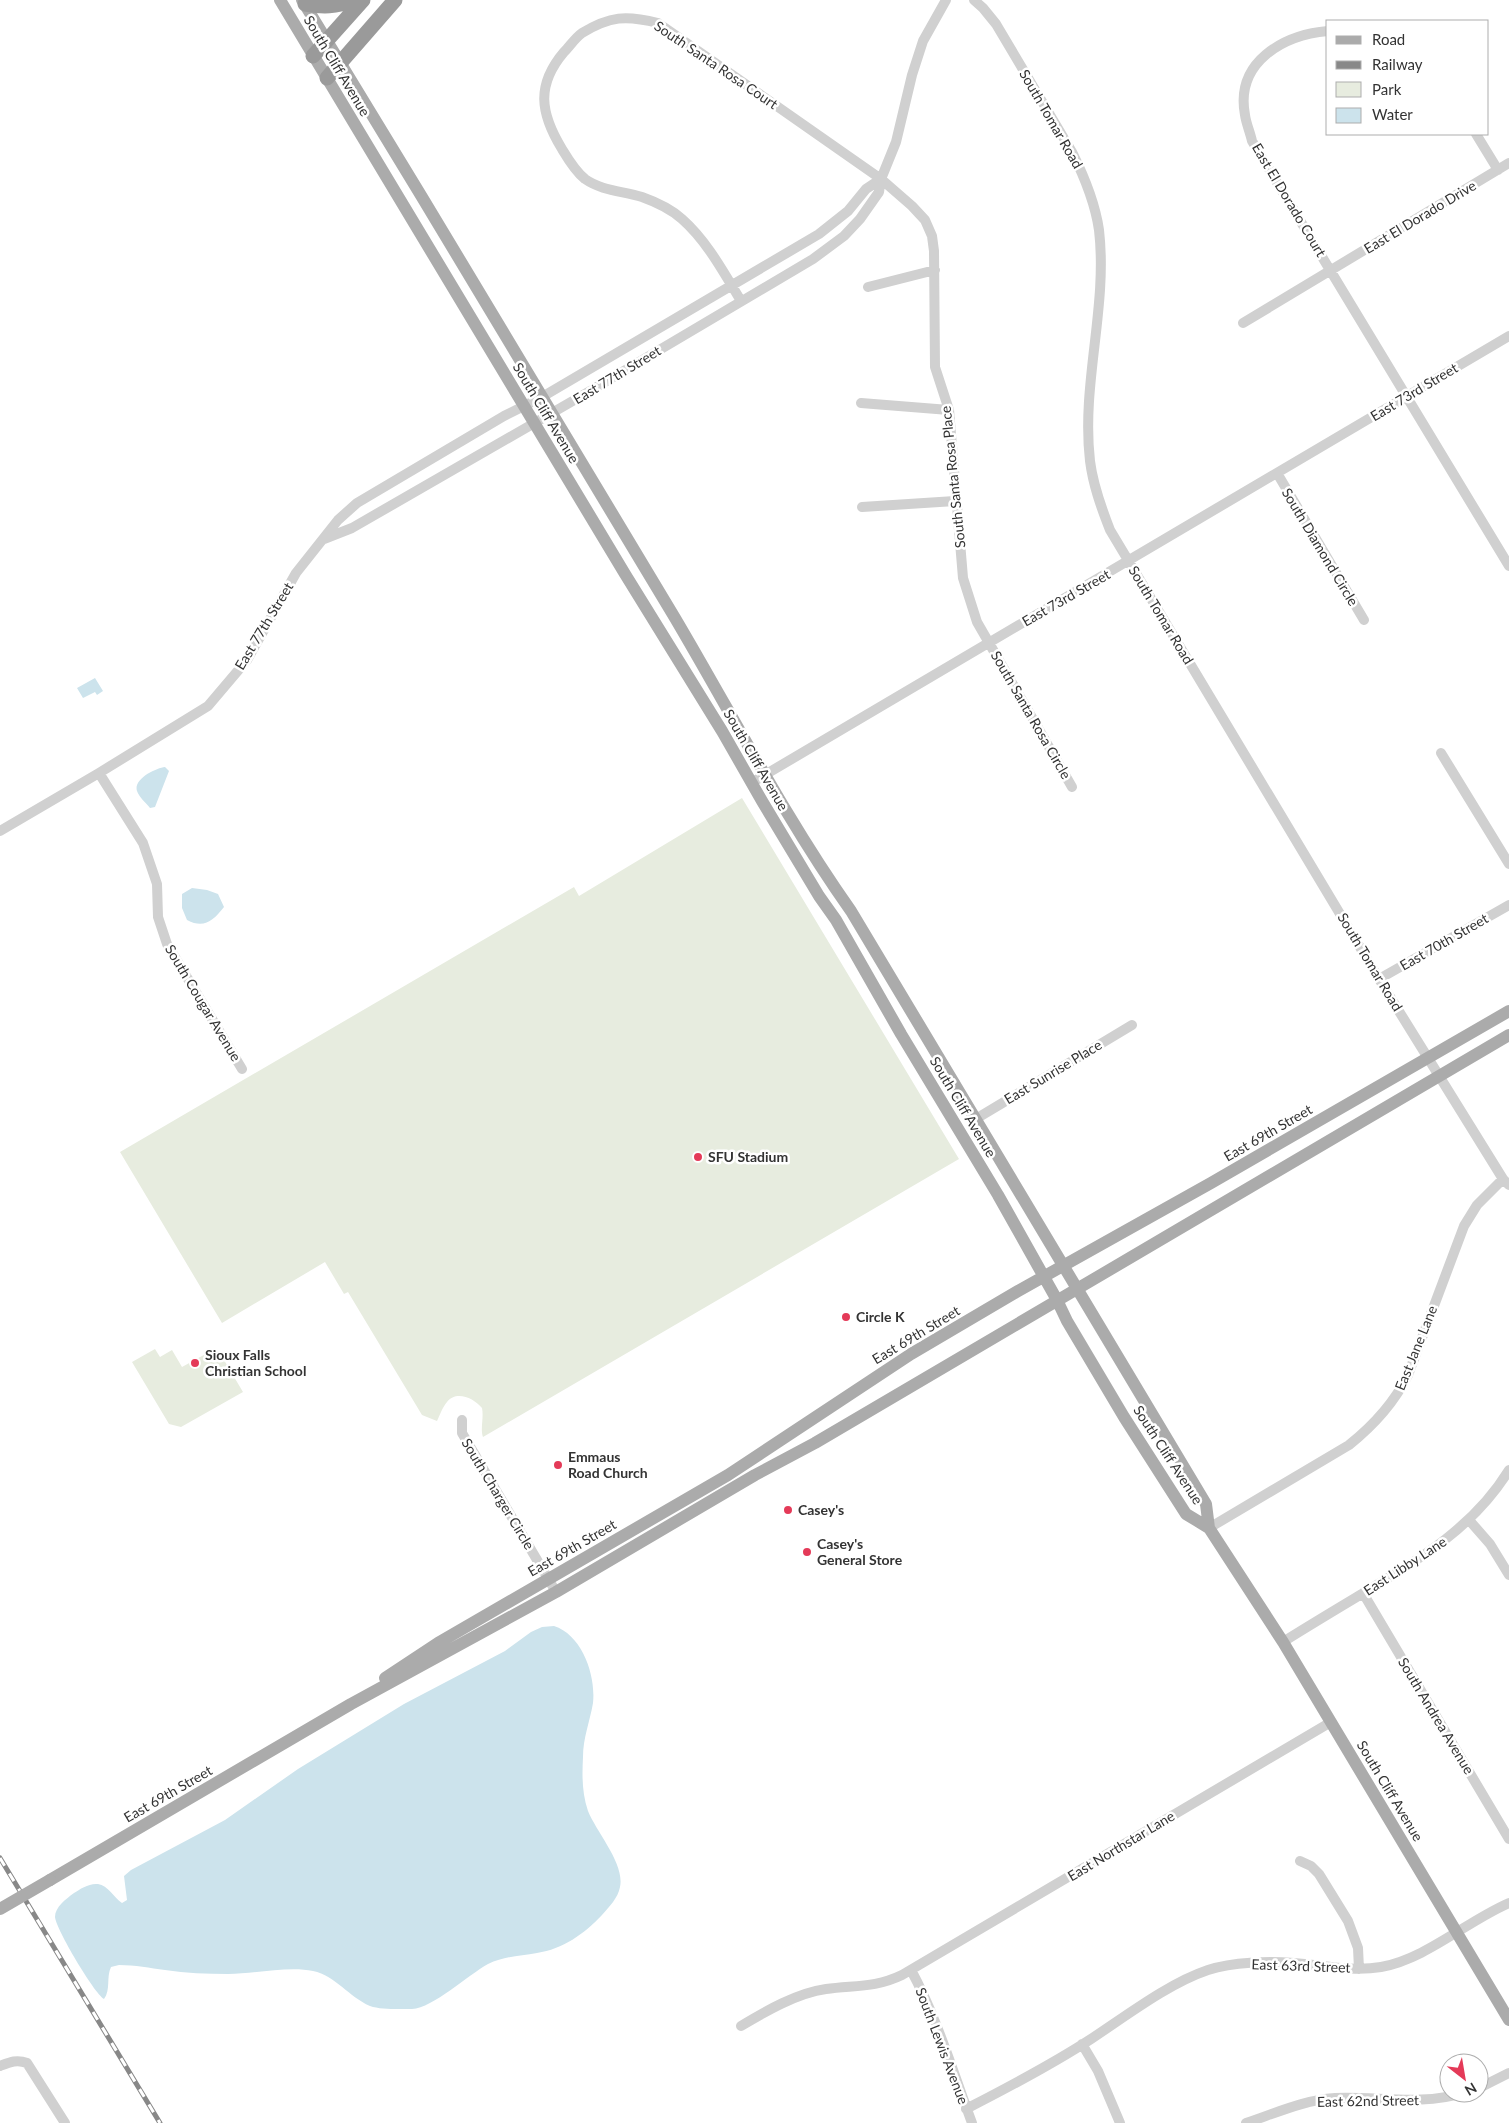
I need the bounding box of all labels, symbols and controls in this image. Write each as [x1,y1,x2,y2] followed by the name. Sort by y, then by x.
[301,12,374,119] street label: South Cliff Avenue
[651,17,781,112] street label: South Santa Rosa Court
[1326,20,1489,135] legend
[1372,30,1405,48] text: Road
[1372,55,1423,73] text: Railway
[1016,66,1087,171] street label: South Tomar Road
[1372,80,1402,98] text: Park
[1372,105,1413,123] text: Water
[1249,140,1330,260] street label: East El Dorado Court
[1361,176,1479,257] street label: East El Dorado Drive
[570,342,664,407] street label: East 77th Street
[510,359,583,466] street label: South Cliff Avenue
[1367,359,1461,424] street label: East 73rd Street
[937,405,968,549] street label: South Santa Rosa Place
[1279,485,1362,609] street label: South Diamond Circle
[1125,562,1197,667] street label: South Tomar Road
[1019,565,1113,630] street label: East 73rd Street
[231,579,296,673] street label: East 77th Street
[988,648,1075,782] street label: South Santa Rosa Circle
[721,706,792,813] street label: South Cliff Avenue
[1334,909,1406,1014] street label: South Tomar Road
[1397,909,1491,974] street label: East 70th Street
[162,941,245,1064] street label: South Cougar Avenue
[1001,1036,1105,1107] street label: East Sunrise Place
[927,1053,1000,1160] street label: South Cliff Avenue
[1221,1100,1315,1165] street label: East 69th Street
[708,1148,788,1165] place label: SFU Stadium
[692,1151,704,1163] marker: SFU Stadium
[869,1302,963,1367] street label: East 69th Street
[1391,1303,1440,1393] street label: East Jane Lane
[856,1308,905,1325] place label: Circle K
[840,1311,852,1323] marker: Circle K
[205,1346,306,1379] place label: Sioux Falls Christian School
[189,1357,201,1369] marker: Sioux Falls Christian School
[1130,1402,1207,1507] street label: South Cliff Avenue
[459,1435,538,1552] street label: South Charger Circle
[568,1448,648,1481] place label: Emmaus Road Church
[552,1459,564,1471] marker: Emmaus Road Church
[798,1501,844,1518] place label: Casey's
[782,1504,794,1516] marker: Casey's
[525,1515,619,1580] street label: East 69th Street
[1360,1532,1449,1599] street label: East Libby Lane
[817,1535,903,1568] place label: Casey's General Store
[801,1546,813,1558] marker: Casey's General Store
[1395,1654,1478,1777] street label: South Andrea Avenue
[1354,1737,1427,1844] street label: South Cliff Avenue
[121,1761,215,1826] street label: East 69th Street
[1064,1807,1177,1884] street label: East Northstar Lane
[1251,1955,1351,1976] street label: East 63rd Street
[912,1985,973,2107] street label: South Lewis Avenue
[1439,2053,1489,2103] north arrow
[1462,2080,1480,2100] text: N
[1317,2091,1419,2110] street label: East 62nd Street

